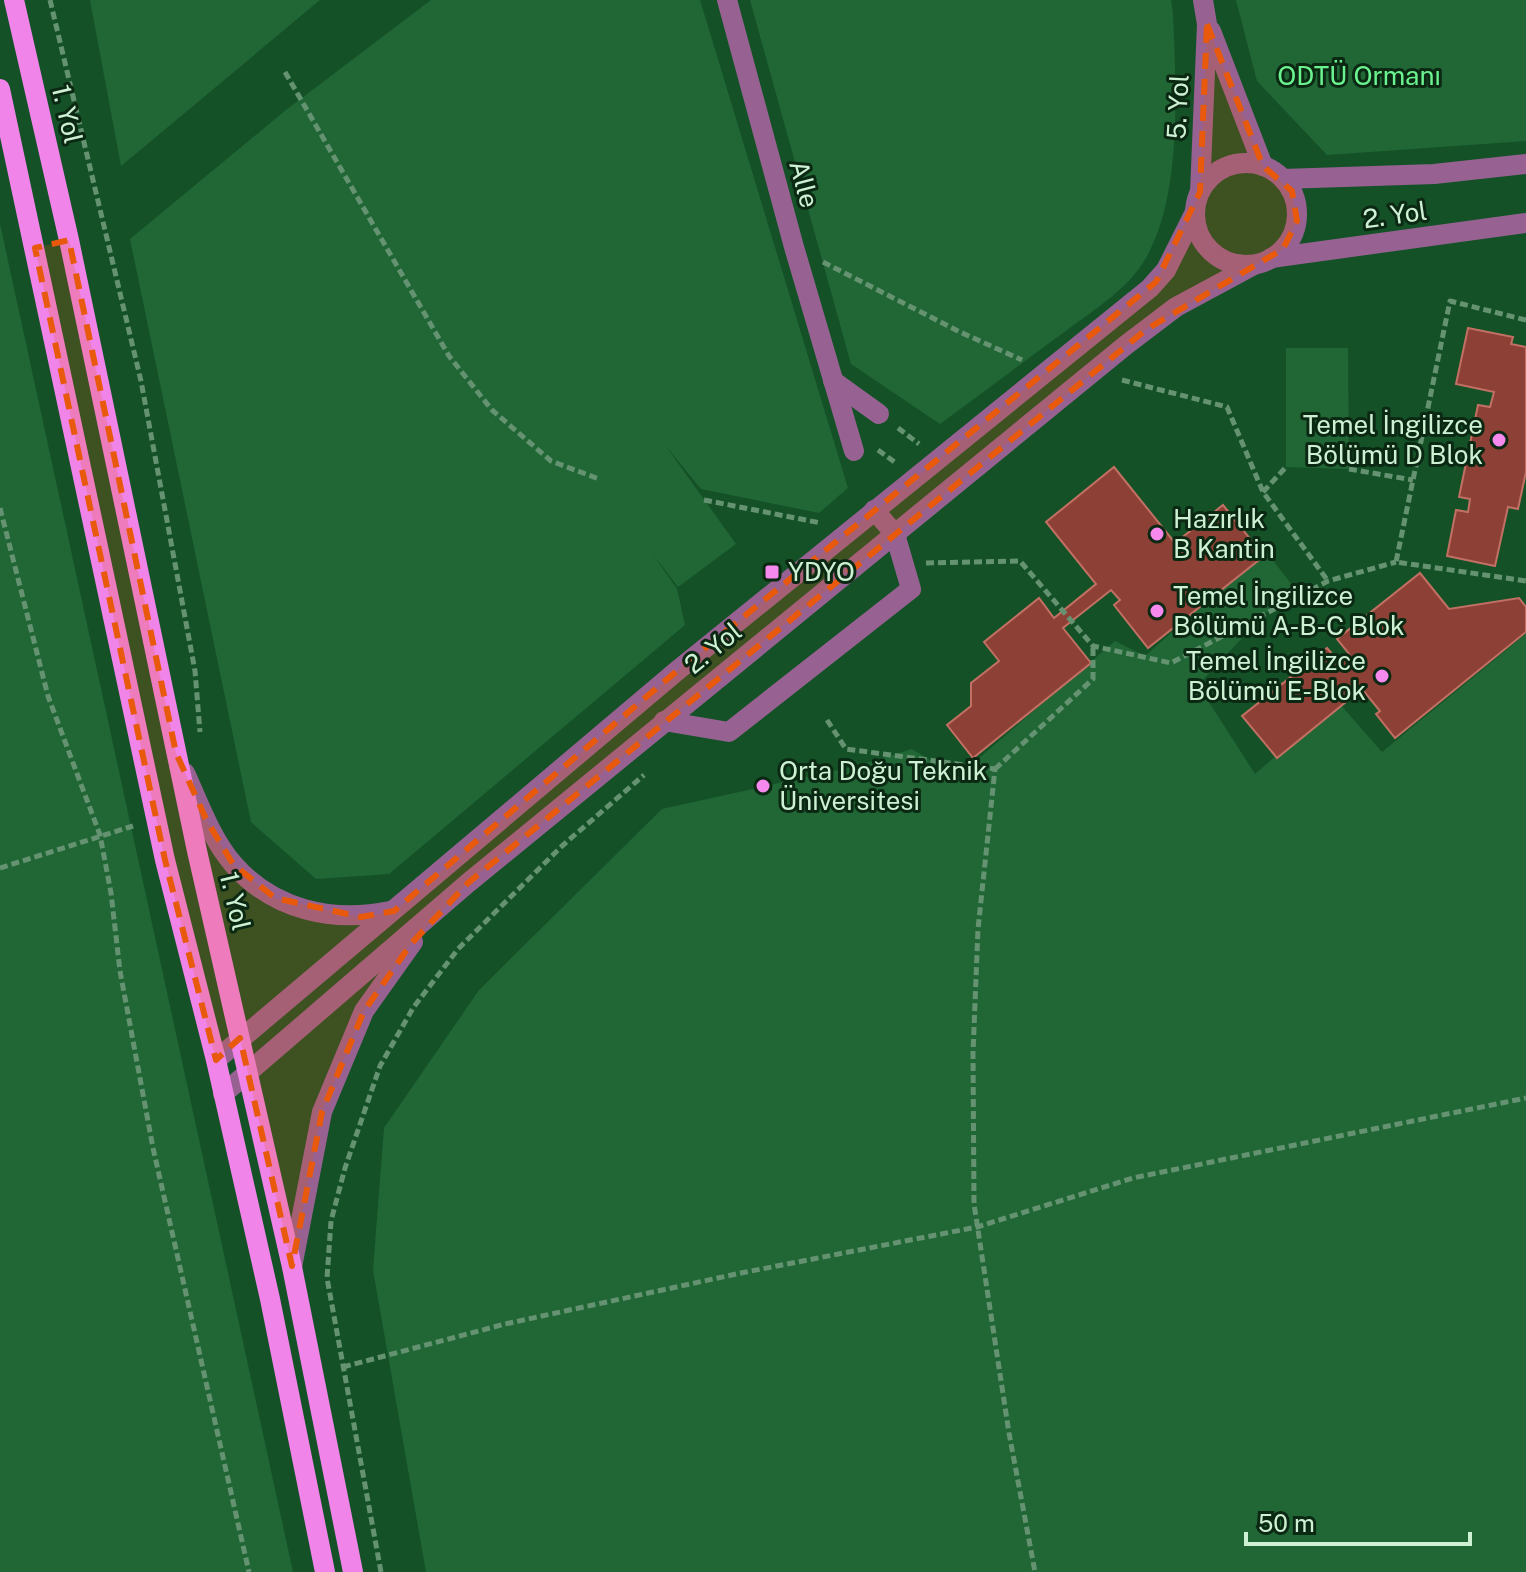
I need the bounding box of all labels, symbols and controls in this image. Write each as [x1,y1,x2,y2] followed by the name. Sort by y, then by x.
[1277,60,1441,91] park label: ODTÜ Ormanı
[1160,74,1195,140] street label: 5. Yol
[46,81,89,146] street label: 1. Yol
[783,157,826,211] street label: Alle
[1361,195,1429,234] street label: 2. Yol
[1303,409,1483,470] place label: Temel İngilizce Bölümü D Blok
[1490,431,1508,449] marker: Temel İngilizce Bölümü D Blok
[1173,503,1275,564] place label: Hazırlık B Kantin
[1148,525,1166,543] marker: Hazırlık B Kantin
[788,556,855,587] place label: YDYO
[763,563,781,581] marker: YDYO
[1173,580,1405,641] place label: Temel İngilizce Bölümü A-B-C Blok
[1148,602,1166,620] marker: Temel İngilizce Bölümü A-B-C Blok
[678,615,747,680] street label: 2. Yol
[1186,645,1366,706] place label: Temel İngilizce Bölümü E-Blok
[1373,667,1391,685] marker: Temel İngilizce Bölümü E-Blok
[779,755,987,816] place label: Orta Doğu Teknik Üniversitesi
[754,777,772,795] marker: Orta Doğu Teknik Üniversitesi
[214,868,257,933] street label: 1. Yol
[1246,1496,1470,1546] scale bar
[1258,1509,1315,1537] text: 50 m

